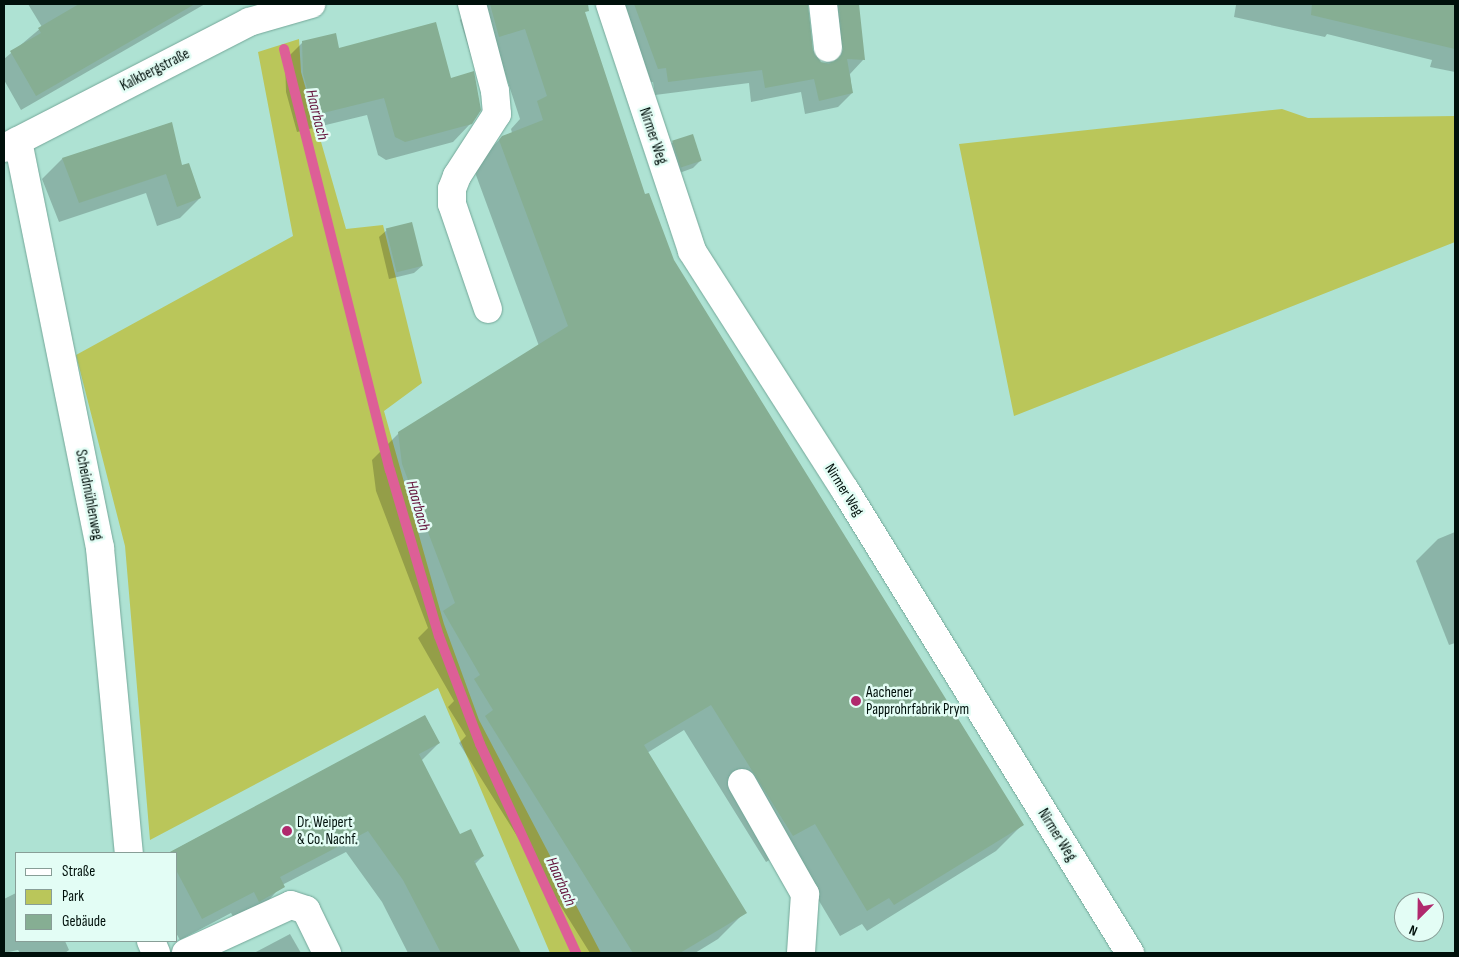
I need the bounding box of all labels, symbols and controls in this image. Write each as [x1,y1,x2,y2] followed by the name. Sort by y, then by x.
[117,45,193,95] street label: Kalkbergstraße
[300,88,332,142] water label: Haarbach
[635,105,671,167] street label: Nirmer Weg
[71,448,107,542] street label: Scheidmühlenweg
[821,460,867,520] street label: Nirmer Weg
[401,479,433,533] water label: Haarbach
[866,683,969,718] place label: Aachener Papprohrfabrik Prym
[850,695,862,707] marker: Aachener Papprohrfabrik Prym
[1034,805,1080,865] street label: Nirmer Weg
[297,813,358,848] place label: Dr. Weipert & Co. Nachf.
[281,825,293,837] marker: Dr. Weipert & Co. Nachf.
[15,852,178,942] legend
[541,855,579,909] water label: Haarbach
[62,862,95,881] text: Straße
[62,887,84,906] text: Park
[1394,892,1444,942] north arrow
[62,912,106,931] text: Gebäude
[1407,921,1420,940] text: N

